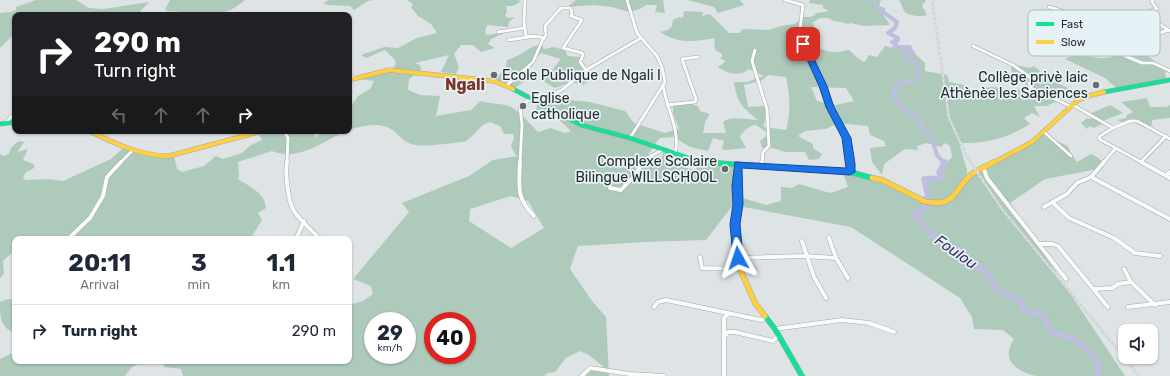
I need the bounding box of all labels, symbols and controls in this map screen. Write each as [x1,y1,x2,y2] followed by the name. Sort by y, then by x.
[1028,10,1160,56] legend
[1061,18,1084,31] text: Fast
[94,26,181,59] text: 290 m
[786,27,820,61] pin
[28,28,80,80] icon: right
[792,33,814,55] icon: arrive
[1061,36,1086,49] text: Slow
[94,60,176,82] text: Turn right
[502,67,661,84] place label: Ecole Publique de Ngali I
[941,69,1088,102] place label: Collège privè laic Athènèe les Sapiences
[489,70,499,80] marker: Ecole Publique de Ngali I
[445,75,485,94] district label: Ngali
[1091,80,1101,90] marker: Collège privè laic Athènèe les Sapiences
[531,90,600,123] place label: Eglise catholique
[518,101,528,111] marker: Eglise catholique
[108,104,130,126] icon: left
[150,104,172,126] icon: ahead
[192,104,214,126] icon: ahead
[234,104,256,126] icon: right
[575,153,717,186] place label: Complexe Scolaire Bilingue WILLSCHOOL
[720,164,730,174] marker: Complexe Scolaire Bilingue WILLSCHOOL
[931,231,981,273] water label: Foulou
[717,237,759,279] position arrow
[68,249,131,277] text: 20:11
[191,249,207,277] text: 3
[266,249,296,277] text: 1.1
[80,277,119,292] text: Arrival
[188,277,210,292] text: min
[272,277,290,292] text: km
[424,312,476,364] speed limit sign: 40
[28,320,50,342] icon: right
[377,321,403,345] text: 29
[62,322,137,340] text: Turn right
[292,322,336,340] text: 290 m
[1118,324,1158,364] map controls
[1118,324,1158,364] button: sound
[378,342,402,354] text: km/h

